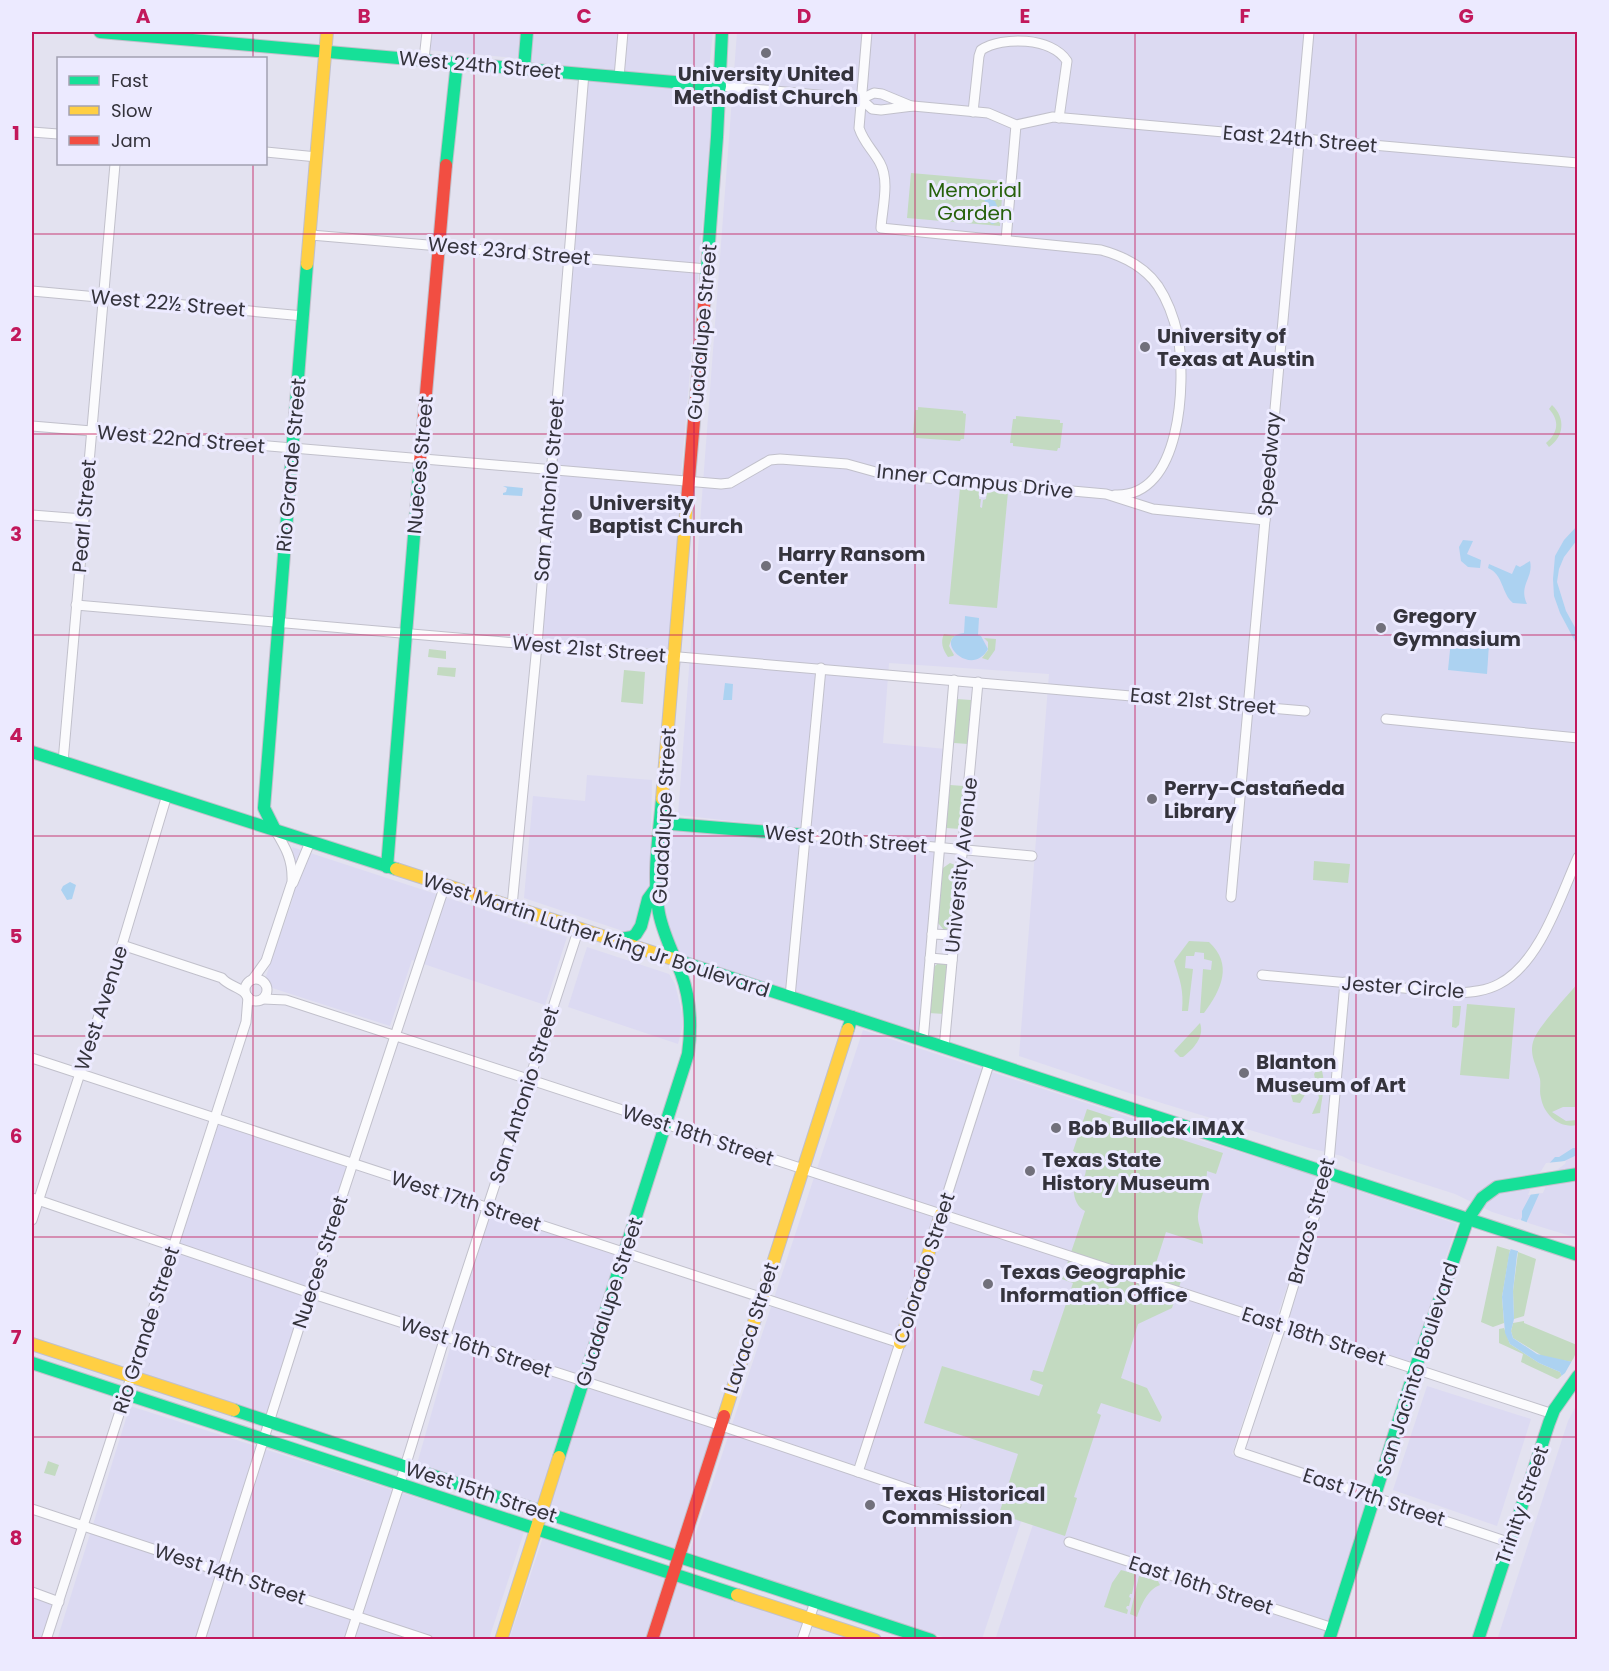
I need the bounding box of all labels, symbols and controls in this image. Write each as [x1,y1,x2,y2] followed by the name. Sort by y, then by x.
[136,2,151,30] text: A
[357,2,371,30] text: B
[576,2,592,30] text: C
[797,2,811,30] text: D
[1020,2,1030,30] text: E
[1240,2,1251,30] text: F
[1458,2,1474,30] text: G
[398,44,562,86] street label: West 24th Street
[759,46,773,60] marker: University United Methodist Church
[57,57,267,165] legend
[674,60,858,111] place label: University United Methodist Church
[111,68,148,93] text: Fast
[111,98,153,123] text: Slow
[1222,118,1378,160] street label: East 24th Street
[12,119,20,147] text: 1
[111,128,151,153] text: Jam
[928,176,1022,227] park label: Memorial Garden
[427,230,591,272] street label: West 23rd Street
[680,243,724,421] street label: Guadalupe Street
[89,282,247,324] street label: West 22½ Street
[10,320,22,348] text: 2
[1157,322,1315,373] place label: University of Texas at Austin
[1138,340,1152,354] marker: University of Texas at Austin
[269,377,313,553] street label: Rio Grande Street
[400,395,440,535] street label: Nueces Street
[527,397,571,583] street label: San Antonio Street
[1250,411,1288,517] street label: Speedway
[96,418,266,460] street label: West 22nd Street
[875,457,1075,505] street label: Inner Campus Drive
[65,458,103,574] street label: Pearl Street
[589,489,743,540] place label: University Baptist Church
[570,508,584,522] marker: University Baptist Church
[10,520,22,548] text: 3
[778,540,925,591] place label: Harry Ransom Center
[759,559,773,573] marker: Harry Ransom Center
[1393,602,1521,653] place label: Gregory Gymnasium
[1374,621,1388,635] marker: Gregory Gymnasium
[511,628,667,670] street label: West 21st Street
[1129,681,1277,721] street label: East 21st Street
[9,721,23,749] text: 4
[645,727,683,905] street label: Guadalupe Street
[1164,774,1345,825] place label: Perry-Castañeda Library
[938,776,984,954] street label: University Avenue
[1145,792,1159,806] marker: Perry-Castañeda Library
[764,818,928,860] street label: West 20th Street
[419,866,773,1004] street label: West Martin Luther King Jr Boulevard
[10,922,23,950] text: 5
[68,942,134,1074] street label: West Avenue
[1341,969,1465,1005] street label: Jester Circle
[482,1003,566,1187] street label: San Antonio Street
[1256,1048,1406,1099] place label: Blanton Museum of Art
[1237,1066,1251,1080] marker: Blanton Museum of Art
[619,1097,777,1173] street label: West 18th Street
[1068,1114,1245,1142] place label: Bob Bullock IMAX
[1049,1121,1063,1135] marker: Bob Bullock IMAX
[10,1122,22,1150] text: 6
[1042,1146,1210,1197] place label: Texas State History Museum
[1281,1155,1341,1287] street label: Brazos Street
[387,1164,545,1238] street label: West 17th Street
[1023,1164,1037,1178] marker: Texas State History Museum
[886,1189,962,1347] street label: Colorado Street
[285,1192,355,1332] street label: Nueces Street
[568,1214,650,1390] street label: Guadalupe Street
[106,1243,186,1417] street label: Rio Grande Street
[1000,1258,1188,1309] place label: Texas Geographic Information Office
[1369,1258,1465,1480] street label: San Jacinto Boulevard
[717,1259,785,1397] street label: Lavaca Street
[981,1277,995,1291] marker: Texas Geographic Information Office
[1238,1300,1390,1372] street label: East 18th Street
[397,1309,555,1385] street label: West 16th Street
[11,1323,22,1351] text: 7
[1489,1442,1555,1568] street label: Trinity Street
[402,1454,560,1530] street label: West 15th Street
[1299,1461,1449,1533] street label: East 17th Street
[882,1480,1045,1531] place label: Texas Historical Commission
[863,1498,877,1512] marker: Texas Historical Commission
[10,1524,22,1552] text: 8
[151,1536,309,1612] street label: West 14th Street
[1125,1549,1277,1621] street label: East 16th Street

